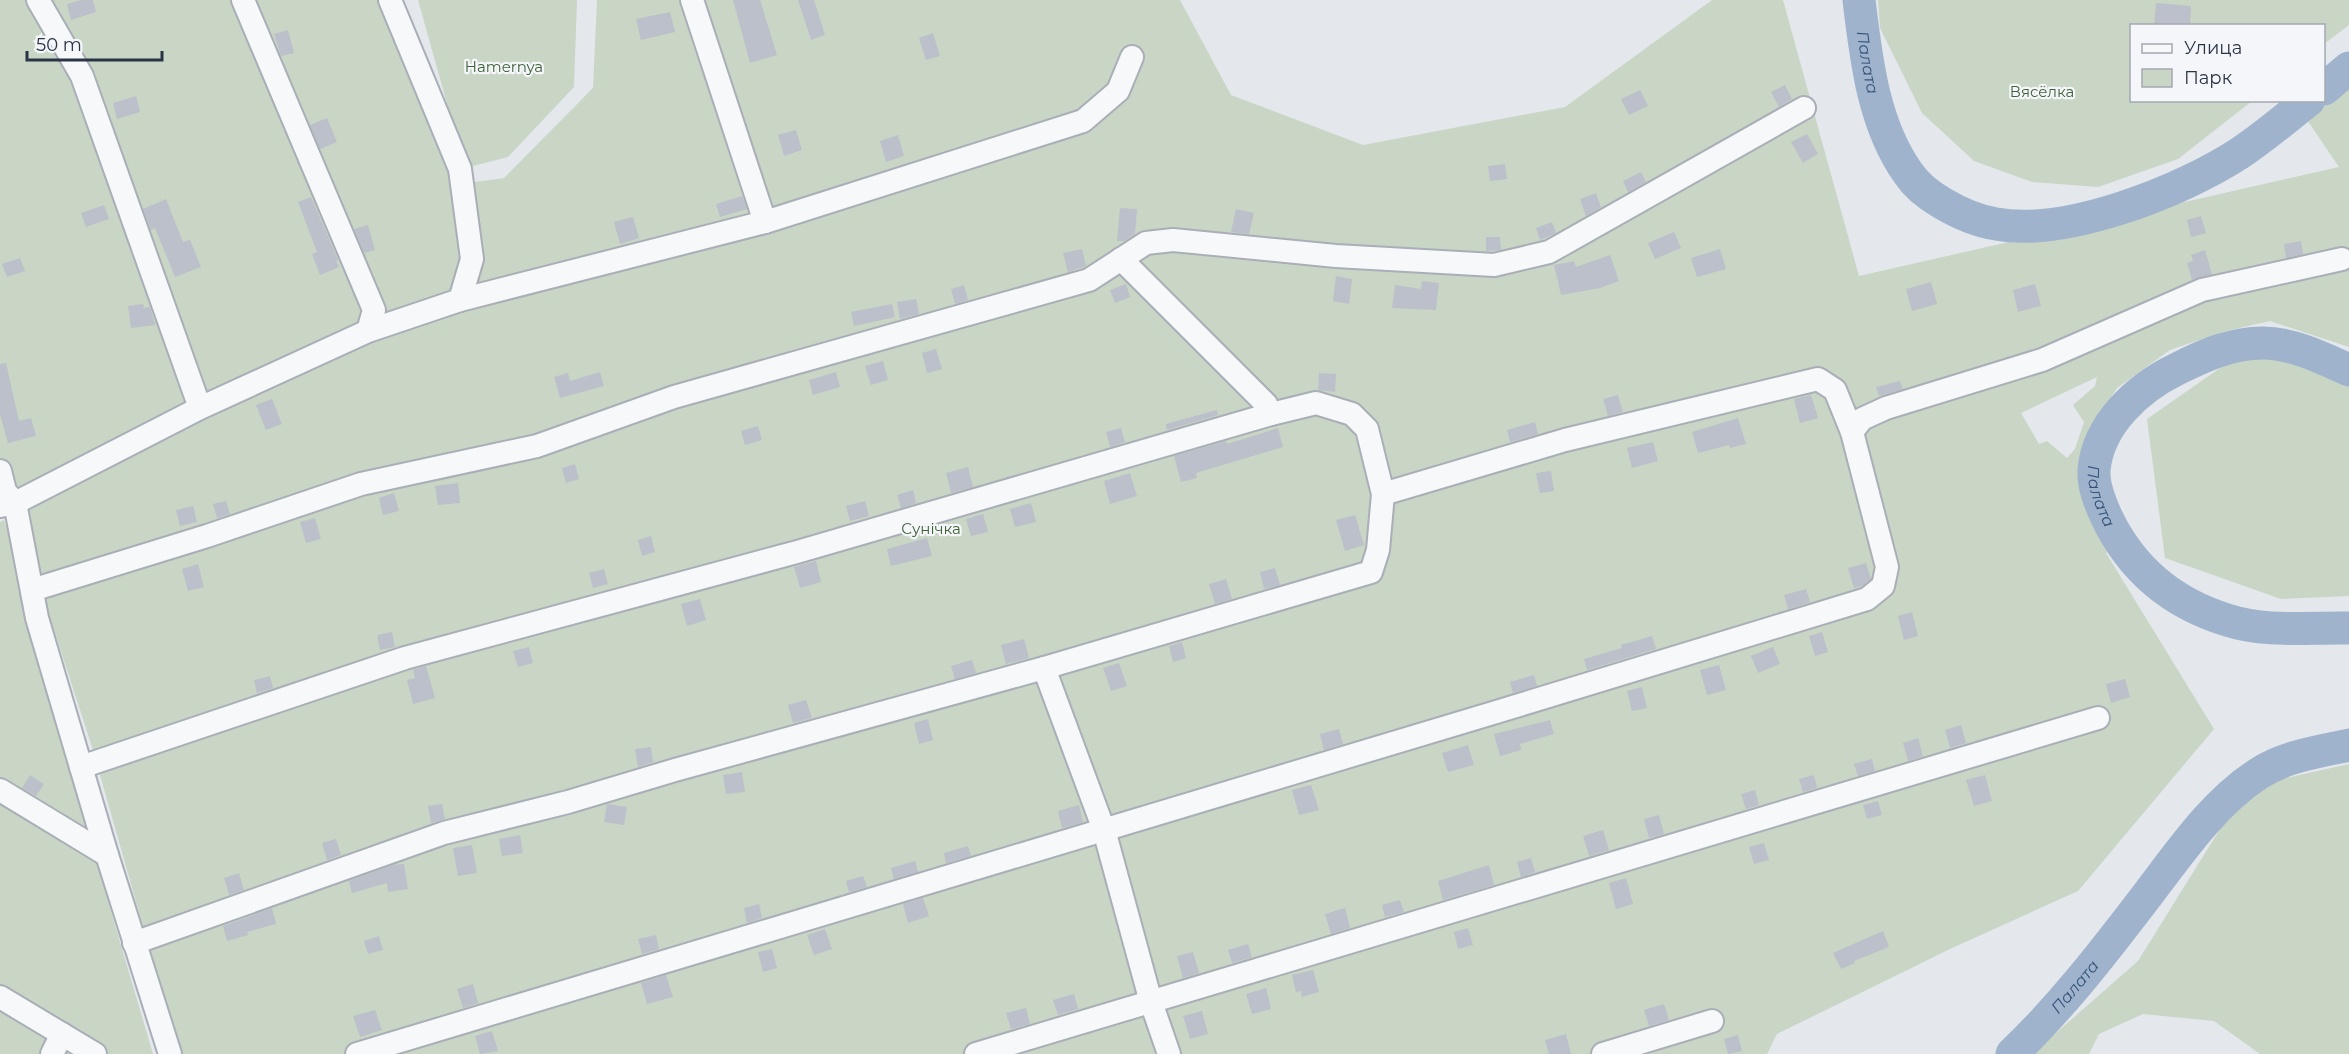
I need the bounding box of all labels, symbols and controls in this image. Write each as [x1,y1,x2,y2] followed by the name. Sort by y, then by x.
[27,24,162,62] scale bar
[2130,24,2325,102] legend
[1853,30,1883,96] water label: Палата
[36,34,82,56] text: 50 m
[2184,37,2242,59] text: Улица
[465,57,543,76] park label: Hamernya
[2184,67,2233,89] text: Парк
[2010,82,2074,101] park label: Вясёлка
[2084,465,2119,530] water label: Палата
[901,519,961,538] park label: Сунічка
[2047,956,2102,1017] water label: Палата

